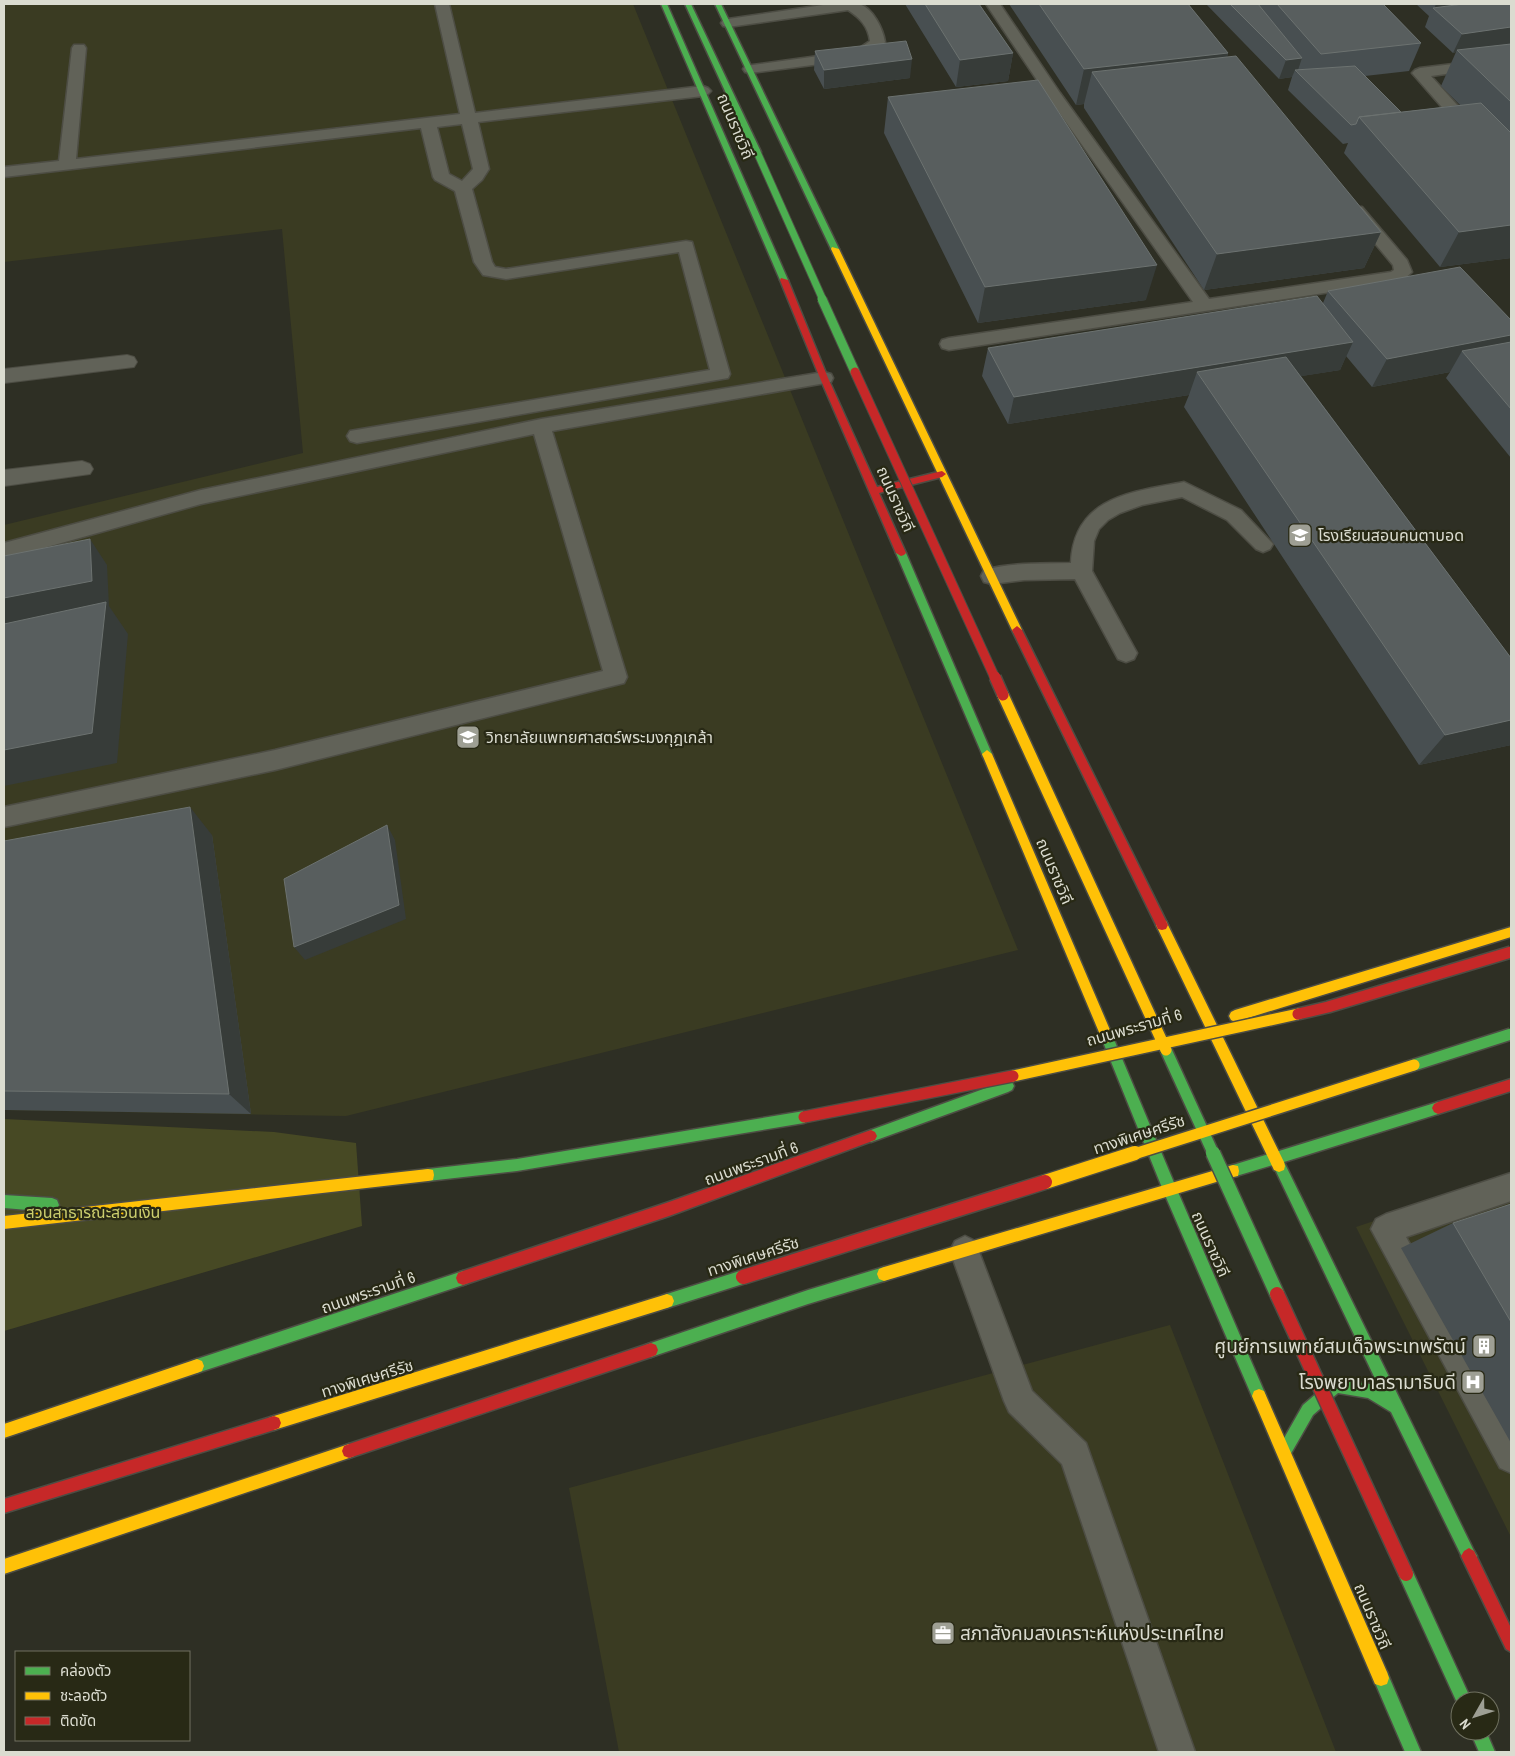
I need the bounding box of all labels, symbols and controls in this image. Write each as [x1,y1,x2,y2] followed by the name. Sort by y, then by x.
[712,90,760,162] street label: ถนนราชวิถี
[872,463,920,535] street label: ถนนราชวิถี
[1287,522,1313,548] school or university icon: โรงเรียนสอนคนตาบอด
[1318,524,1464,546] place label: โรงเรียนสอนคนตาบอด
[455,724,481,750] school or university icon: วิทยาลัยแพทยศาสตร์พระมงกุฎเกล้า
[485,726,713,748] place label: วิทยาลัยแพทยศาสตร์พระมงกุฎเกล้า
[1031,835,1079,907] street label: ถนนราชวิถี
[1084,1003,1184,1051] street label: ถนนพระรามที่ 6
[1090,1109,1188,1159] street label: ทางพิเศษศรีรัช
[701,1136,801,1190] street label: ถนนพระรามที่ 6
[26,1201,160,1223] park label: สวนสาธารณะสวนเงิน
[1187,1208,1235,1280] street label: ถนนราชวิถี
[704,1231,802,1281] street label: ทางพิเศษศรีรัช
[318,1266,418,1318] street label: ถนนพระรามที่ 6
[1214,1333,1466,1359] place label: ศูนย์การแพทย์สมเด็จพระเทพรัตน์
[1471,1333,1497,1359] building icon: ศูนย์การแพทย์สมเด็จพระเทพรัตน์
[318,1354,416,1402] street label: ทางพิเศษศรีรัช
[1299,1369,1456,1395] place label: โรงพยาบาลรามาธิบดี
[1460,1369,1486,1395] hospital icon: โรงพยาบาลรามาธิบดี
[1349,1580,1397,1652] street label: ถนนราชวิถี
[930,1620,956,1646] office icon: สภาสังคมสงเคราะห์แห่งประเทศไทย
[960,1620,1224,1646] place label: สภาสังคมสงเคราะห์แห่งประเทศไทย
[15,1651,190,1741] legend
[60,1660,111,1681] text: คล่องตัว
[60,1685,107,1706] text: ชะลอตัว
[1450,1691,1500,1741] north arrow
[60,1710,96,1731] text: ติดขัด
[1455,1715,1475,1733] text: N

